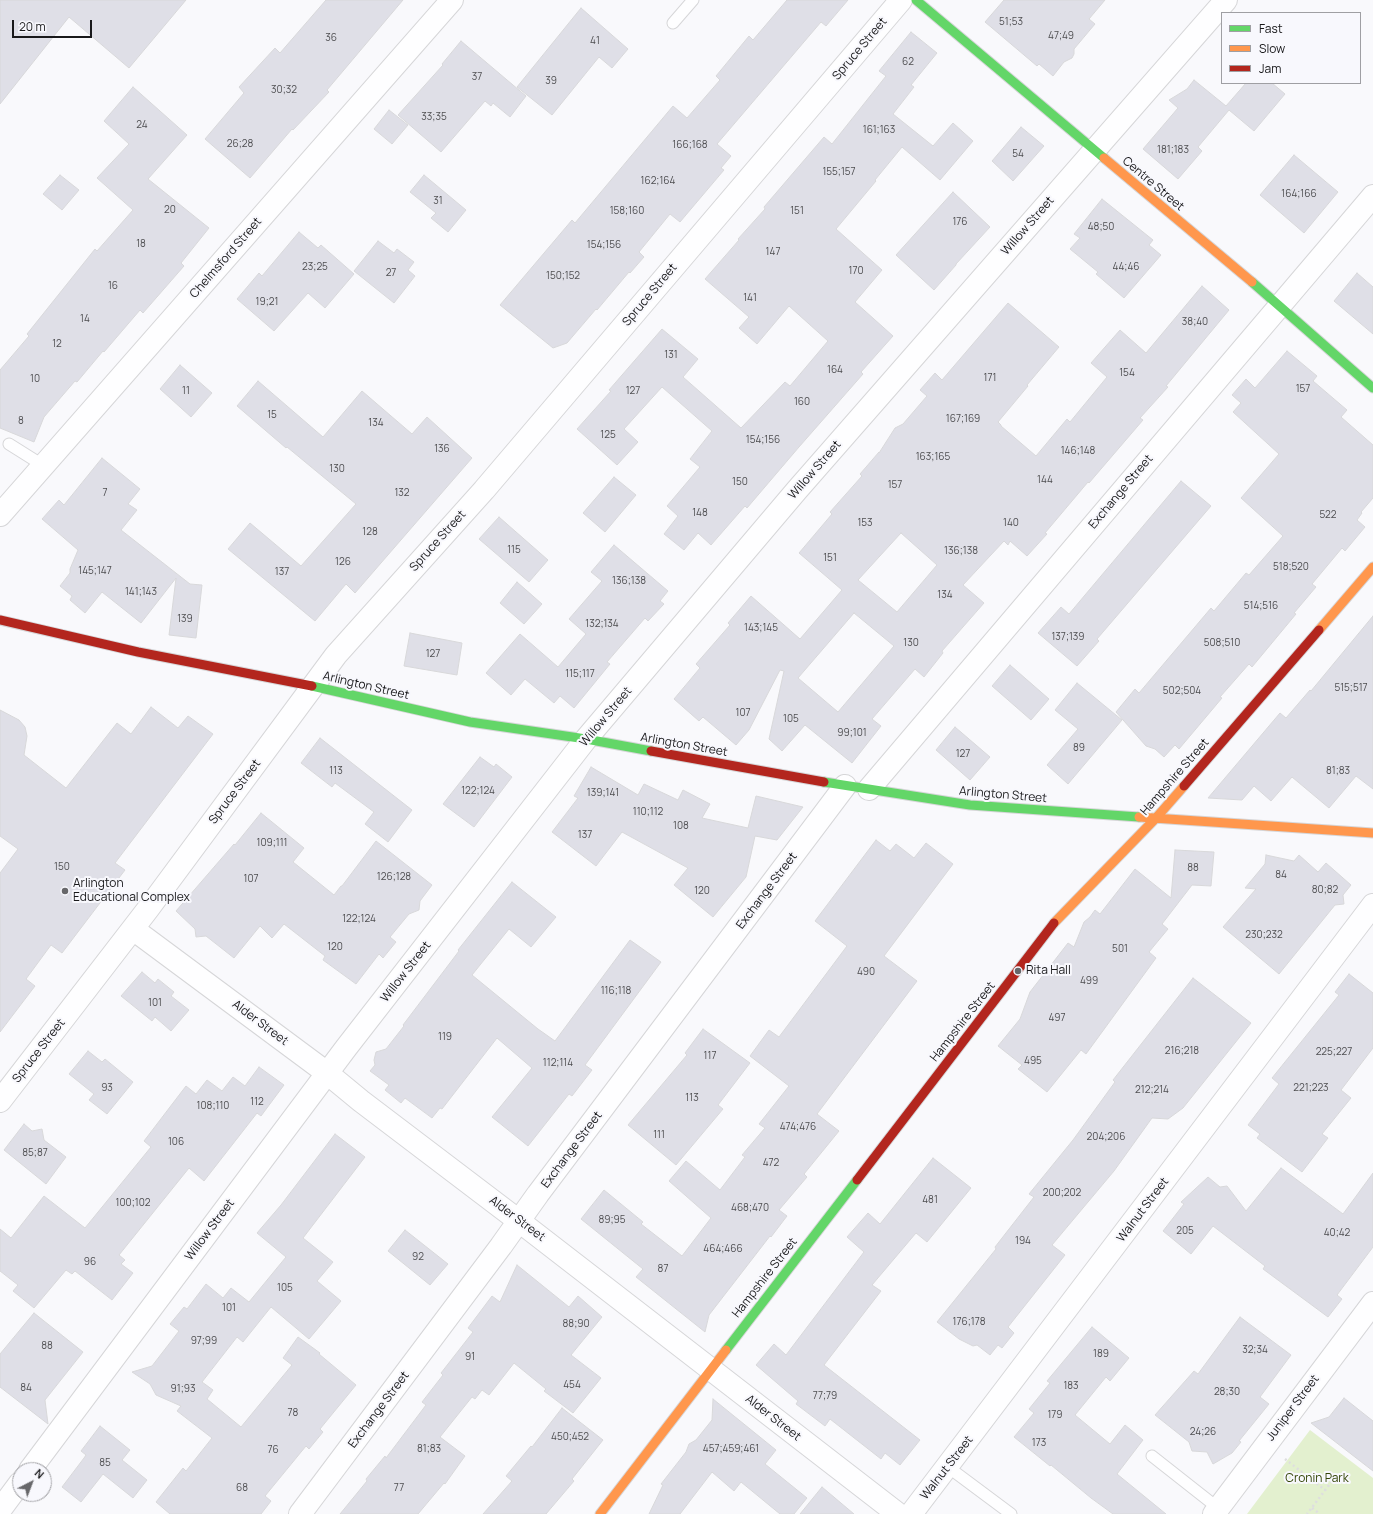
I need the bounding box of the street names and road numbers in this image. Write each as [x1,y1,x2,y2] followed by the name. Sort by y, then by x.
[830,15,890,83] street label: Spruce Street
[1119,154,1187,214] street label: Centre Street
[999,194,1057,258] street label: Willow Street
[187,215,265,301] street label: Chelmsford Street
[620,261,680,329] street label: Spruce Street
[786,438,844,502] street label: Willow Street
[1086,452,1156,532] street label: Exchange Street
[407,508,469,574] street label: Spruce Street
[321,669,411,703] street label: Arlington Street
[577,684,635,750] street label: Willow Street
[639,730,729,760] street label: Arlington Street
[1138,736,1212,818] street label: Hampshire Street
[206,757,264,827] street label: Spruce Street
[958,784,1048,806] street label: Arlington Street
[733,850,801,932] street label: Exchange Street
[378,939,434,1005] street label: Willow Street
[927,979,999,1065] street label: Hampshire Street
[229,997,291,1049] street label: Alder Street
[10,1016,68,1086] street label: Spruce Street
[538,1109,606,1191] street label: Exchange Street
[1114,1175,1172,1245] street label: Walnut Street
[486,1193,548,1245] street label: Alder Street
[182,1196,238,1264] street label: Willow Street
[729,1235,801,1321] street label: Hampshire Street
[345,1369,413,1451] street label: Exchange Street
[1264,1372,1322,1444] street label: Juniper Street
[742,1392,804,1444] street label: Alder Street
[918,1433,976,1503] street label: Walnut Street

